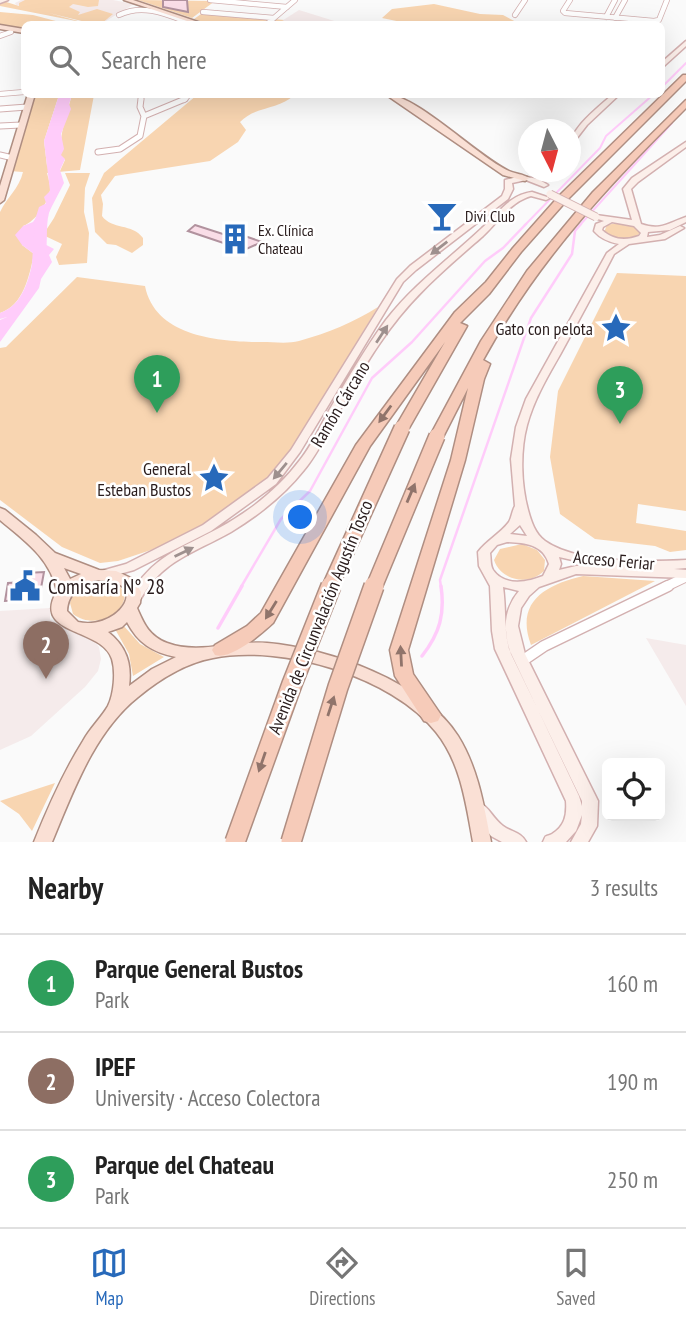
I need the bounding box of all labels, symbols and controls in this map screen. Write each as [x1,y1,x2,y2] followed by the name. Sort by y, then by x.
[21,21,665,98] search box
[45,41,83,79] icon: search
[101,43,207,76] text: Search here
[518,119,581,182] north arrow
[425,199,459,233] bar icon: Divi Club
[465,206,515,226] place label: Divi Club
[258,220,314,258] place label: Ex. Clínica Chateau
[218,222,252,256] building icon: Ex. Clínica Chateau
[430,240,448,254] one-way arrow
[599,311,633,345] place icon: Gato con pelota
[496,317,593,340] place label: Gato con pelota
[375,325,388,344] one-way arrow
[134,355,180,413] pin: 1
[305,356,375,451] street label: Ramón Cárcano
[597,366,643,424] pin: 3
[378,405,392,423] one-way arrow
[97,457,192,501] place label: General Esteban Bustos
[197,461,231,495] place icon: General Esteban Bustos
[273,463,288,480] one-way arrow
[405,482,416,503] one-way arrow
[262,497,378,737] street label: Avenida de Circunvalación Agustín Tosco
[283,500,317,534] your location
[572,545,656,575] street label: Acceso Feriar
[174,546,194,557] one-way arrow
[8,569,42,603] public building icon: Comisaría N° 28
[48,573,165,600] place label: Comisaría N° 28
[265,601,278,620] one-way arrow
[23,621,69,679] pin: 2
[395,645,406,667] one-way arrow
[327,696,337,717] one-way arrow
[257,751,267,772] one-way arrow
[602,758,665,821] map controls
[602,758,665,821] button: locate
[28,868,103,907] text: Nearby
[590,873,658,902] text: 3 results
[95,952,303,985] text: Parque General Bustos
[46,969,57,998] text: 1
[607,969,658,998] text: 160 m
[95,985,129,1014] text: Park
[95,1050,136,1083] text: IPEF
[46,1067,57,1096] text: 2
[607,1067,658,1096] text: 190 m
[95,1083,320,1112] text: University · Acceso Colectora
[95,1148,274,1181] text: Parque del Chateau
[46,1165,57,1194] text: 3
[607,1165,658,1194] text: 250 m
[95,1181,129,1210] text: Park
[90,1244,128,1310] tab: Map
[309,1244,375,1310] tab: Directions
[556,1244,596,1310] tab: Saved

